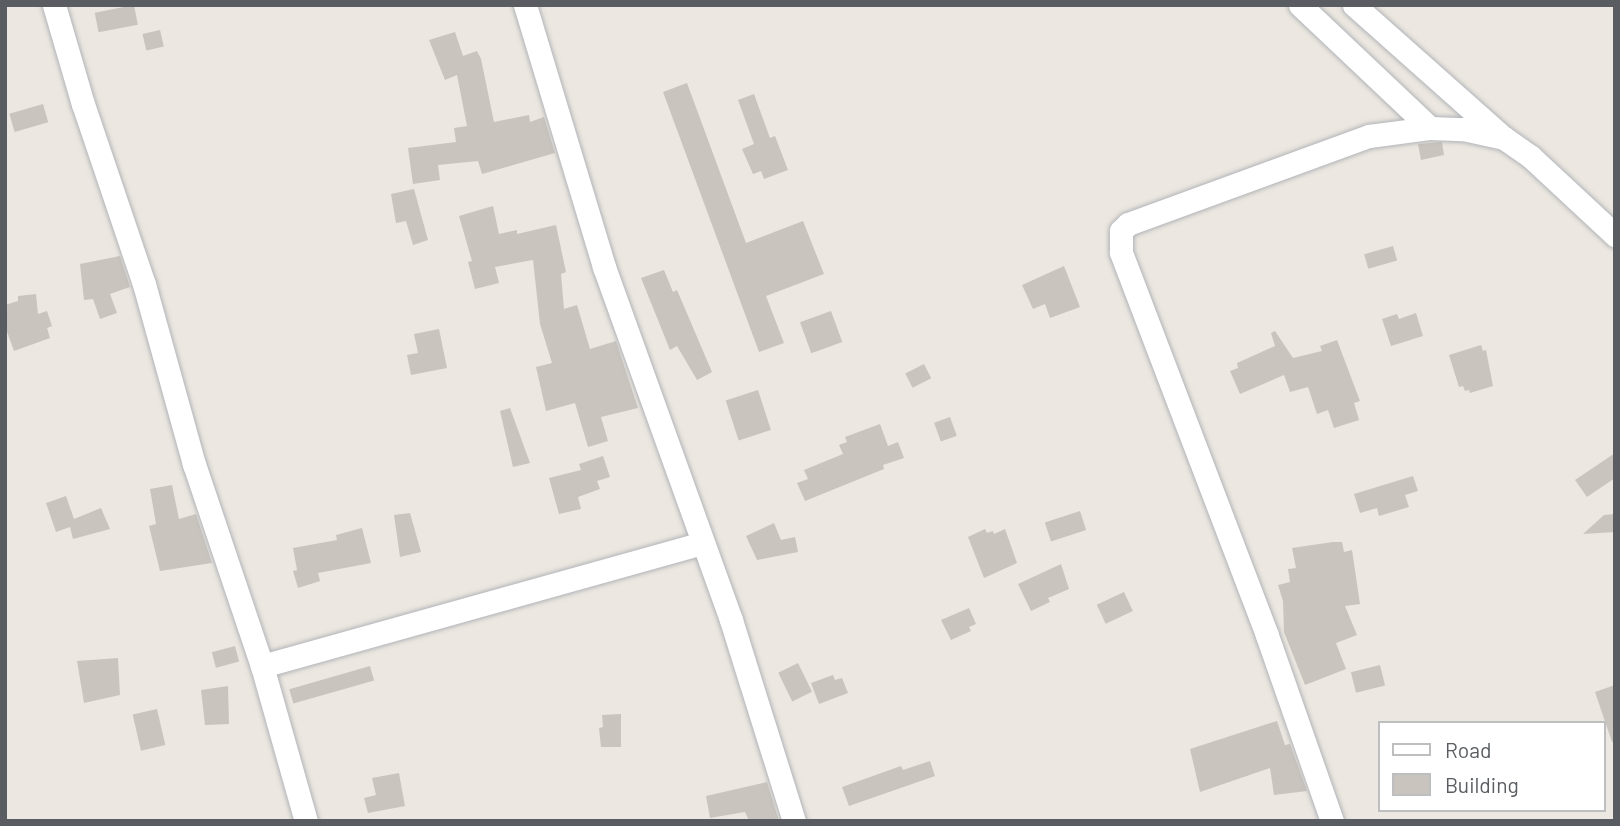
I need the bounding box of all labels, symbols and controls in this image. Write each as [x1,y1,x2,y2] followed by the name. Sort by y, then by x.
[1378,721,1606,812] legend
[1445,737,1491,762] text: Road
[1445,772,1519,797] text: Building

